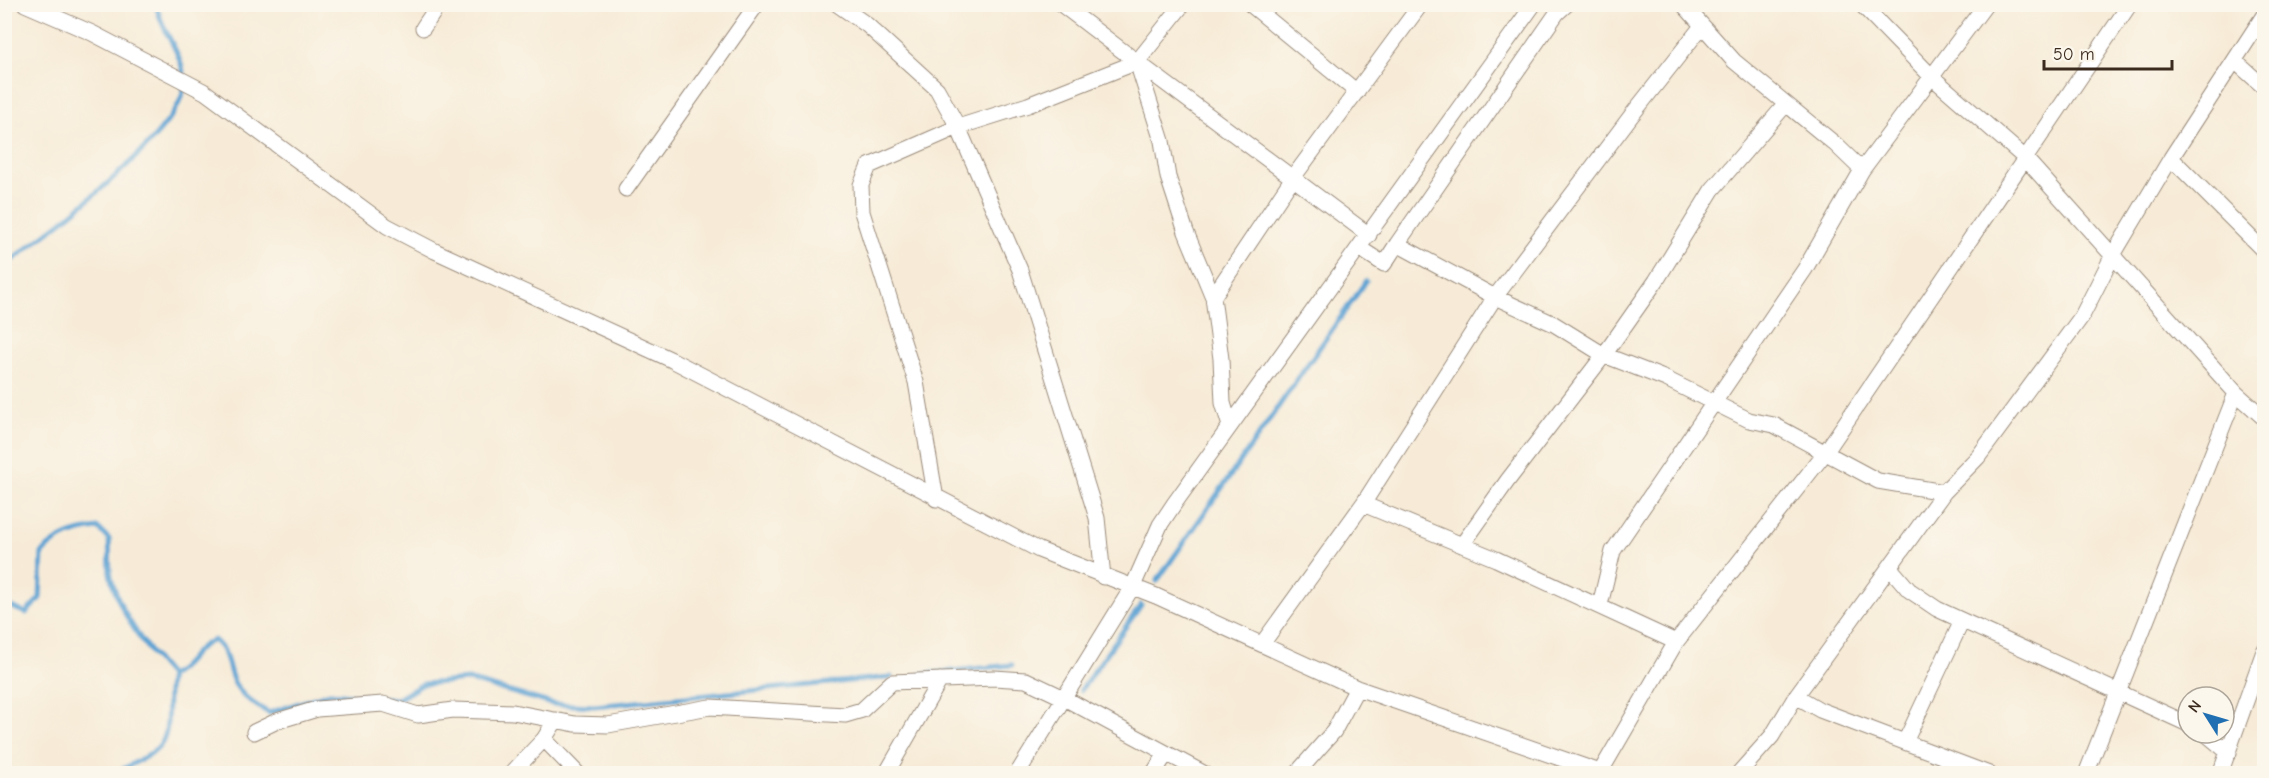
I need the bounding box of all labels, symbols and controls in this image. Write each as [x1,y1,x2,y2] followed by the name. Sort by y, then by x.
[2044,33,2172,71] scale bar
[2053,44,2095,65] text: 50 m
[2176,685,2236,745] north arrow
[2184,697,2205,716] text: N

